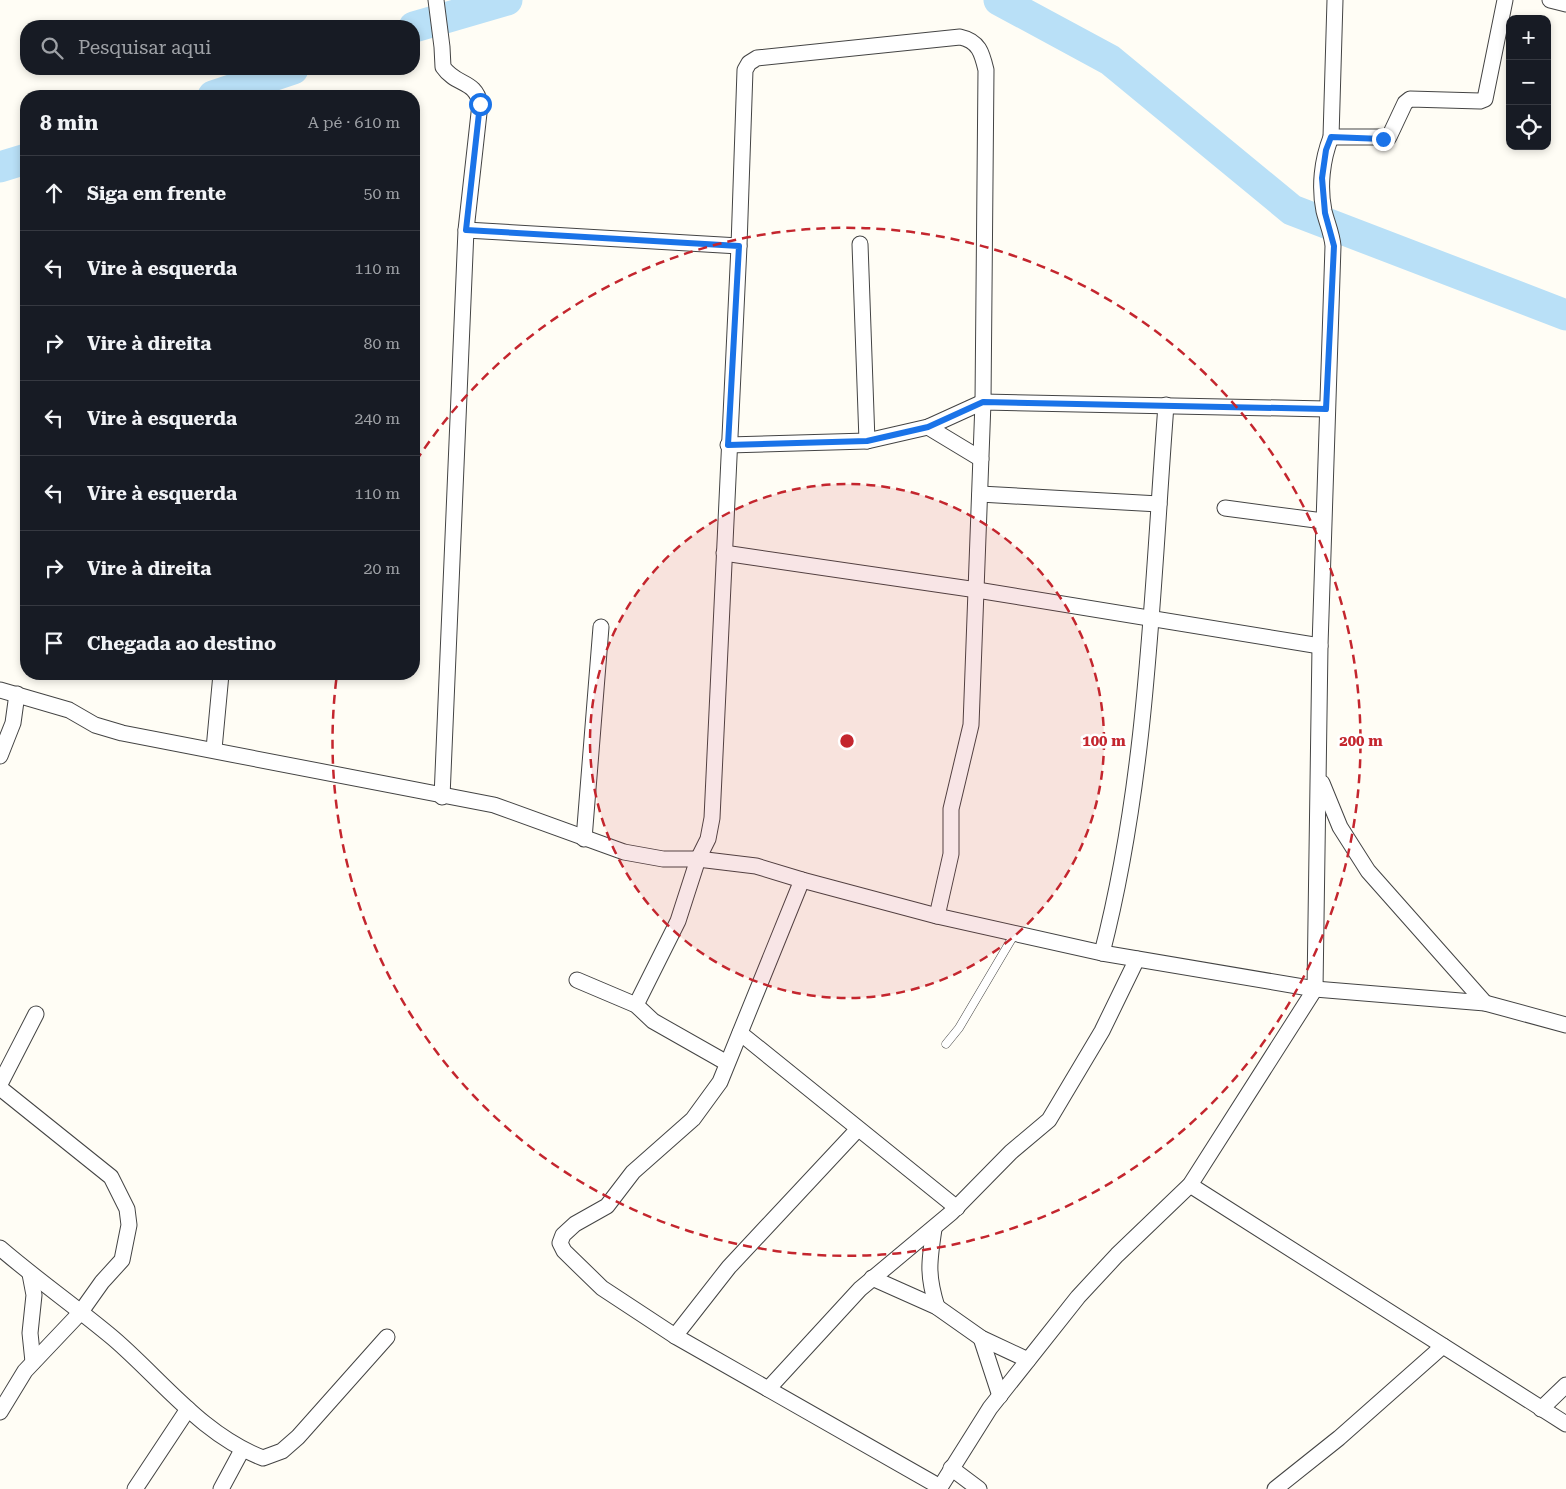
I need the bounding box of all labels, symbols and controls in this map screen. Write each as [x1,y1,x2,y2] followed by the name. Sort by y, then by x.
[1506,15,1551,150] map controls
[1506,15,1551,60] button: +
[20,20,420,75] search box
[38,34,66,62] icon: search
[78,36,211,59] text: Pesquisar aqui
[1506,60,1551,105] button: −
[469,93,492,116] route start
[1506,105,1551,150] button: locate
[40,111,98,135] text: 8 min
[308,113,400,132] text: A pé · 610 m
[1372,128,1395,151] route end
[40,179,68,207] icon: ahead
[87,182,226,205] text: Siga em frente
[363,184,400,203] text: 50 m
[40,254,68,282] icon: left
[87,257,237,280] text: Vire à esquerda
[354,259,400,278] text: 110 m
[40,329,68,357] icon: right
[87,332,211,355] text: Vire à direita
[363,334,400,353] text: 80 m
[40,404,68,432] icon: left
[87,407,237,430] text: Vire à esquerda
[354,409,400,428] text: 240 m
[40,479,68,507] icon: left
[87,482,237,505] text: Vire à esquerda
[354,484,400,503] text: 110 m
[40,554,68,582] icon: right
[87,557,211,580] text: Vire à direita
[363,559,400,578] text: 20 m
[40,629,68,657] icon: arrive
[87,632,276,655] text: Chegada ao destino
[838,732,856,750] centre of rings
[1082,732,1126,750] text: 100 m
[1339,732,1383,750] text: 200 m

